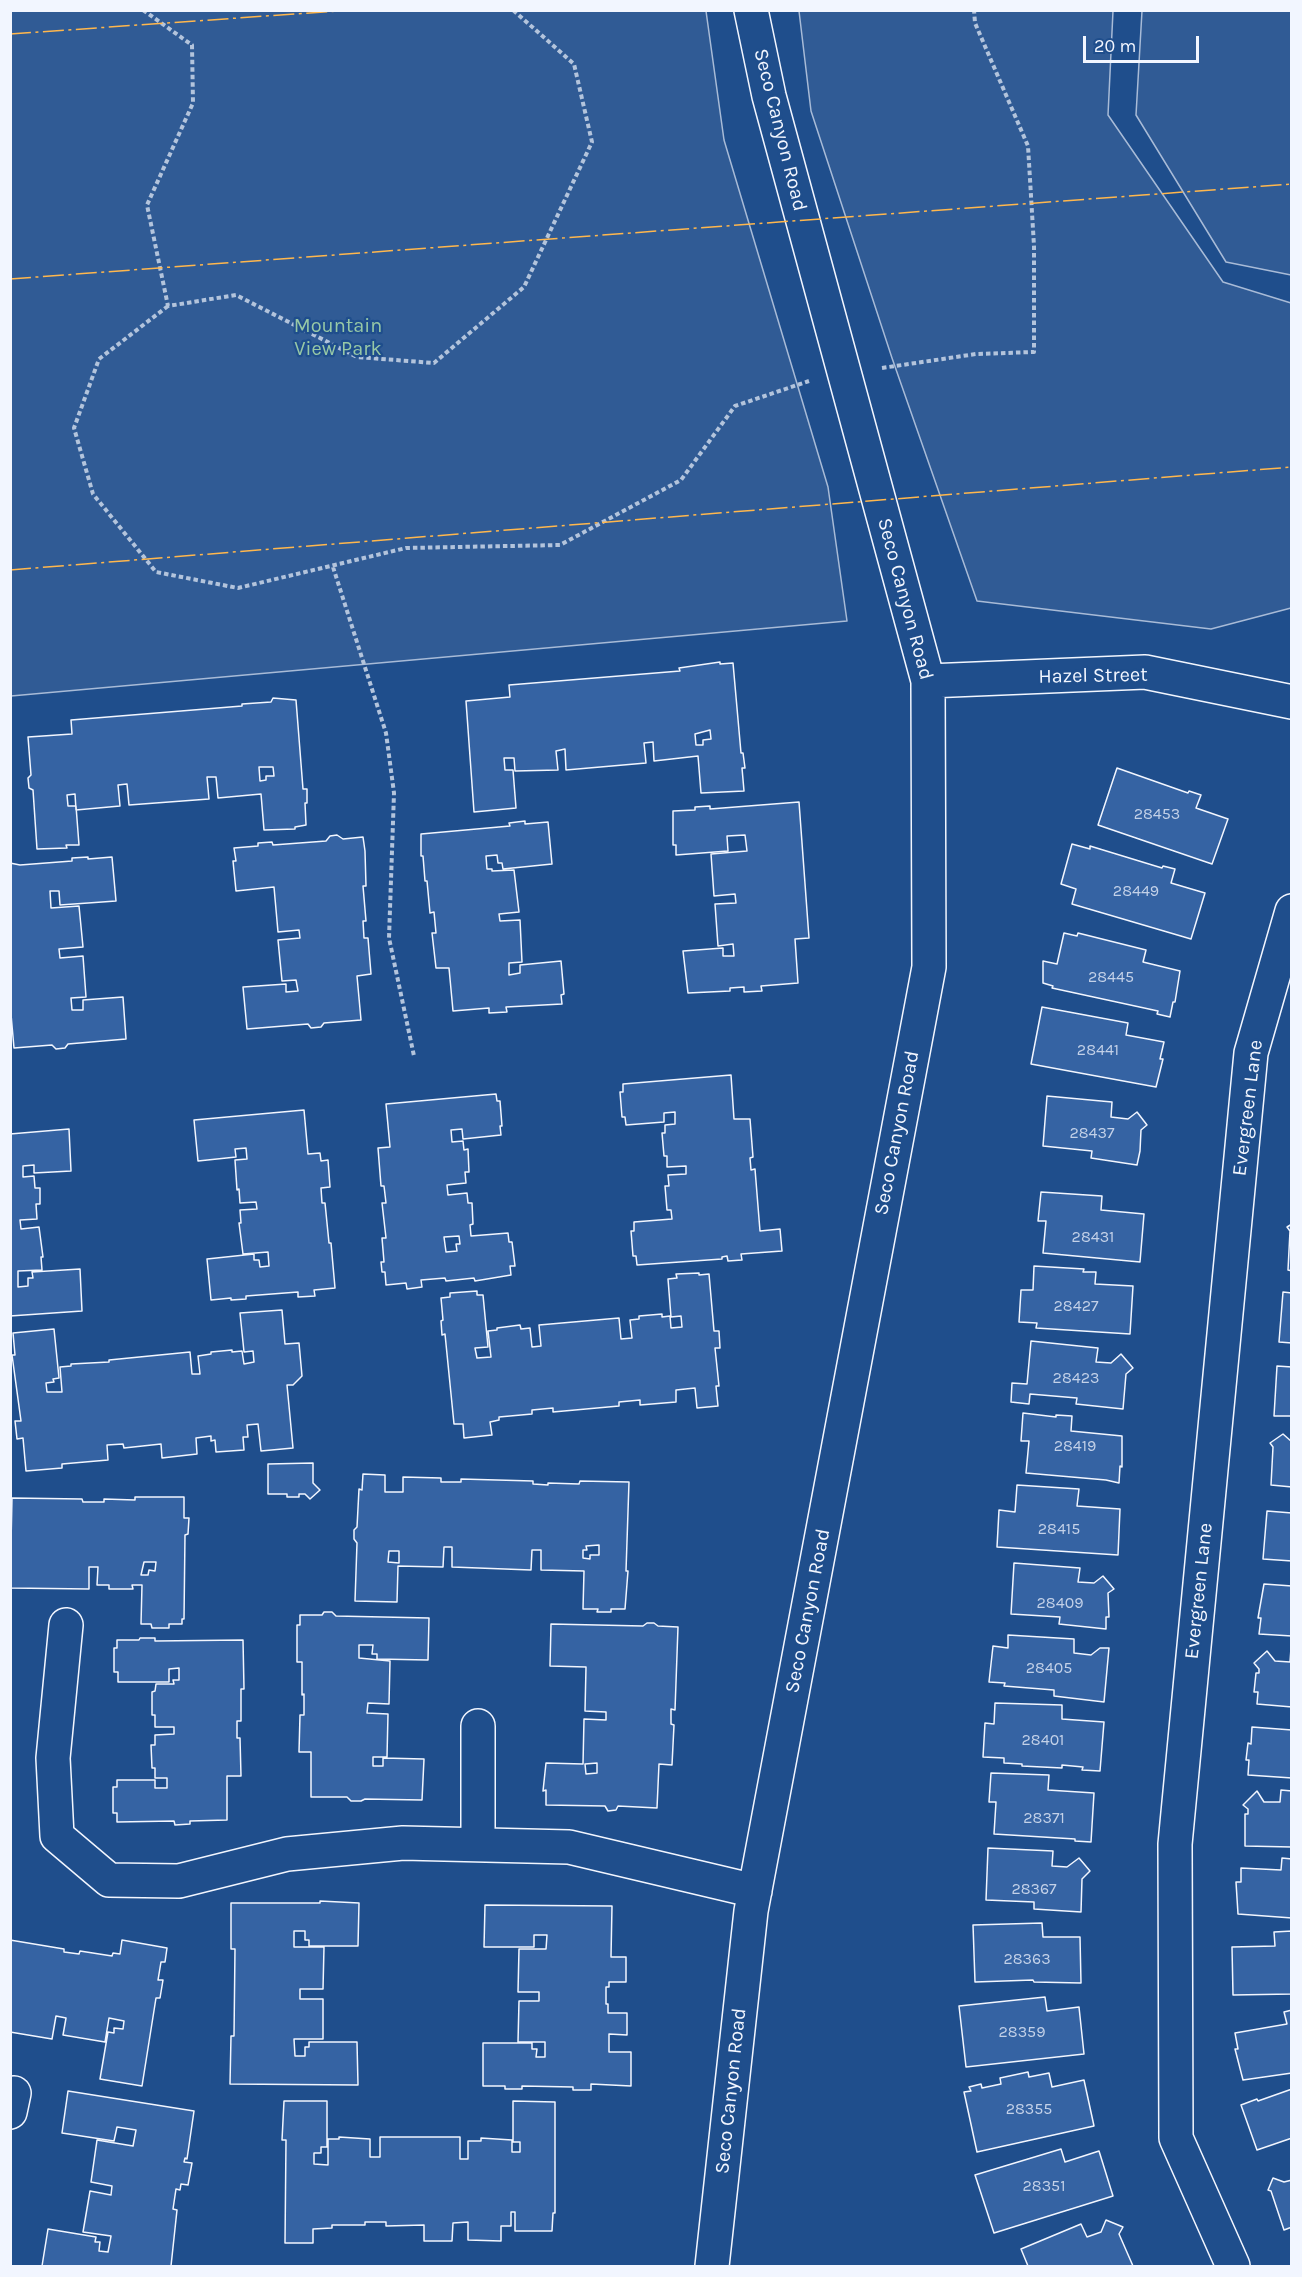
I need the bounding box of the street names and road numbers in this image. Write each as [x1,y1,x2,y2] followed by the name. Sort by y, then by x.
[748,46,812,214] street label: Seco Canyon Road
[872,515,938,683] street label: Seco Canyon Road
[1038,663,1148,689] street label: Hazel Street
[1228,1039,1268,1177] street label: Evergreen Lane
[869,1049,925,1217] street label: Seco Canyon Road
[1180,1522,1218,1660] street label: Evergreen Lane
[780,1527,836,1695] street label: Seco Canyon Road
[710,2007,752,2175] street label: Seco Canyon Road

